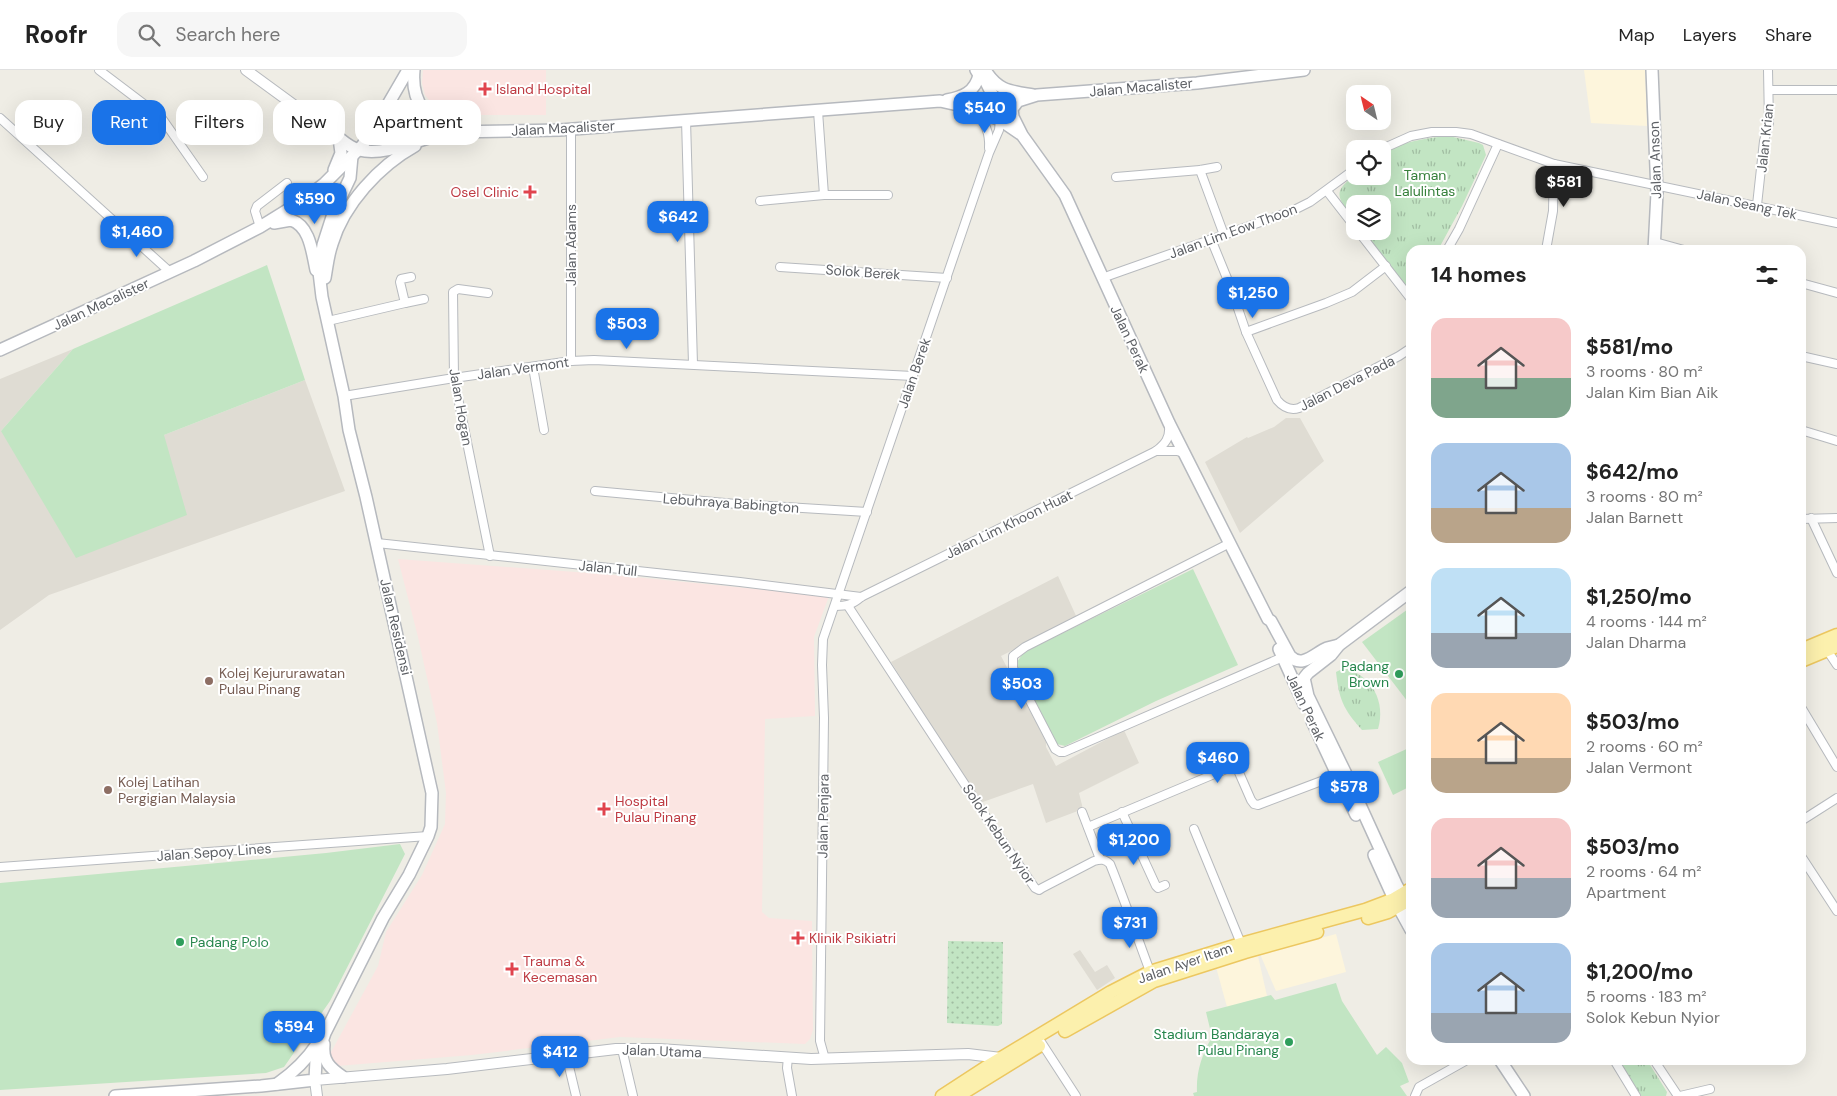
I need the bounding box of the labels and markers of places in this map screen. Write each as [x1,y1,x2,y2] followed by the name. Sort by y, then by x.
[496,80,591,98] place label: Island Hospital
[478,82,492,96] marker: Island Hospital
[955,92,1015,134] pin: $540
[1534,166,1594,208] pin: $581
[285,182,345,225] pin: $590
[450,183,519,201] place label: Osel Clinic
[523,185,537,199] marker: Osel Clinic
[648,200,708,243] pin: $642
[96,216,178,258] pin: $1,460
[1212,276,1294,319] pin: $1,250
[597,308,657,350] pin: $503
[1341,657,1389,691] place label: Padang Brown
[219,664,345,698] place label: Kolej Kejururawatan Pulau Pinang
[992,668,1052,710] pin: $503
[1393,668,1405,680] marker: Padang Brown
[203,675,215,687] marker: Kolej Kejururawatan Pulau Pinang
[1188,742,1248,784] pin: $460
[1319,770,1379,813] pin: $578
[118,773,236,807] place label: Kolej Latihan Pergigian Malaysia
[102,784,114,796] marker: Kolej Latihan Pergigian Malaysia
[615,792,697,826] place label: Hospital Pulau Pinang
[597,802,611,816] marker: Hospital Pulau Pinang
[1093,824,1175,866] pin: $1,200
[1100,906,1160,949] pin: $731
[809,929,896,947] place label: Klinik Psikiatri
[791,931,805,945] marker: Klinik Psikiatri
[190,933,269,951] place label: Padang Polo
[174,936,186,948] marker: Padang Polo
[523,952,597,986] place label: Trauma & Kecemasan
[505,962,519,976] marker: Trauma & Kecemasan
[264,1010,324,1053] pin: $594
[1153,1025,1279,1059] place label: Stadium Bandaraya Pulau Pinang
[530,1036,590,1078] pin: $412
[1283,1036,1295,1048] marker: Stadium Bandaraya Pulau Pinang

